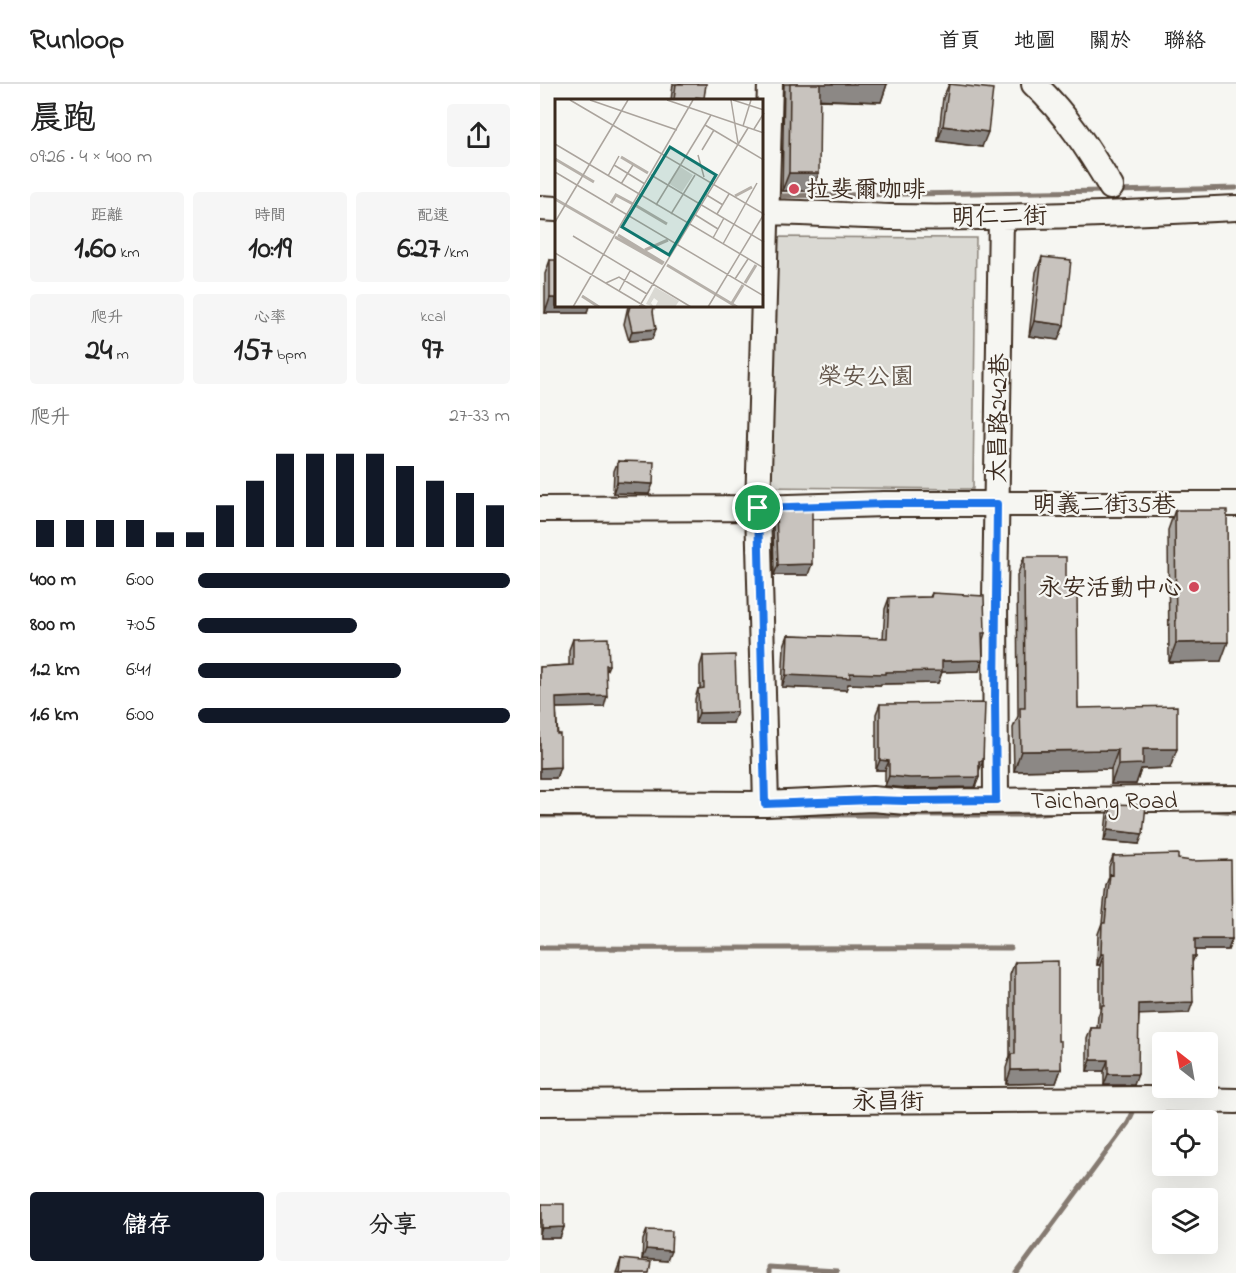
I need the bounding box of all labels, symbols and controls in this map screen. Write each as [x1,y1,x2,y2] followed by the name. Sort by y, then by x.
[30,21,124,62] text: Runloop
[939,27,981,57] text: 首頁
[1014,27,1056,57] text: 地圖
[1089,27,1131,57] text: 關於
[1164,27,1206,57] text: 聯絡
[30,96,96,144] text: 晨跑
[555,99,764,308] inset map
[447,104,510,167] button: share
[30,143,152,172] text: 09:26 · 4 × 400 m
[806,174,926,209] place label: 拉斐爾咖啡
[787,182,801,196] marker: 拉斐爾咖啡
[951,200,1047,237] street label: 明仁二街
[91,204,123,228] text: 距離
[254,204,286,228] text: 時間
[417,204,449,228] text: 配速
[74,228,116,272] text: 1.60
[248,228,292,272] text: 10:19
[397,228,440,272] text: 6:27
[116,241,140,265] text: km
[440,241,469,265] text: /km
[420,305,446,329] text: kcal
[91,306,123,330] text: 爬升
[254,306,286,330] text: 心率
[422,329,444,373] text: 97
[85,330,112,374] text: 24
[234,330,273,374] text: 157
[112,343,129,367] text: m
[273,343,306,367] text: bpm
[982,353,1019,483] street label: 太昌路242巷
[818,361,914,396] park label: 榮安公園
[449,402,510,431] text: 27–33 m
[30,404,70,433] text: 爬升
[732,482,783,533] pin
[1032,489,1176,524] street label: 明義二街35巷
[741,491,774,524] icon: arrive
[30,566,76,595] text: 400 m
[126,566,154,595] text: 6:00
[1038,572,1182,607] place label: 永安活動中心
[1187,580,1201,594] marker: 永安活動中心
[30,611,75,640] text: 800 m
[126,611,156,640] text: 7:05
[30,656,80,685] text: 1.2 km
[126,656,151,685] text: 6:41
[30,701,79,730] text: 1.6 km
[126,701,154,730] text: 6:00
[1031,785,1178,820] street label: Taichang Road
[1152,1032,1218,1098] north arrow
[1152,1032,1218,1254] map controls
[852,1086,924,1121] street label: 永昌街
[1152,1110,1218,1176] button: locate
[1152,1188,1218,1254] button: layers
[30,1192,264,1261] button: 儲存
[276,1192,510,1261] button: 分享

